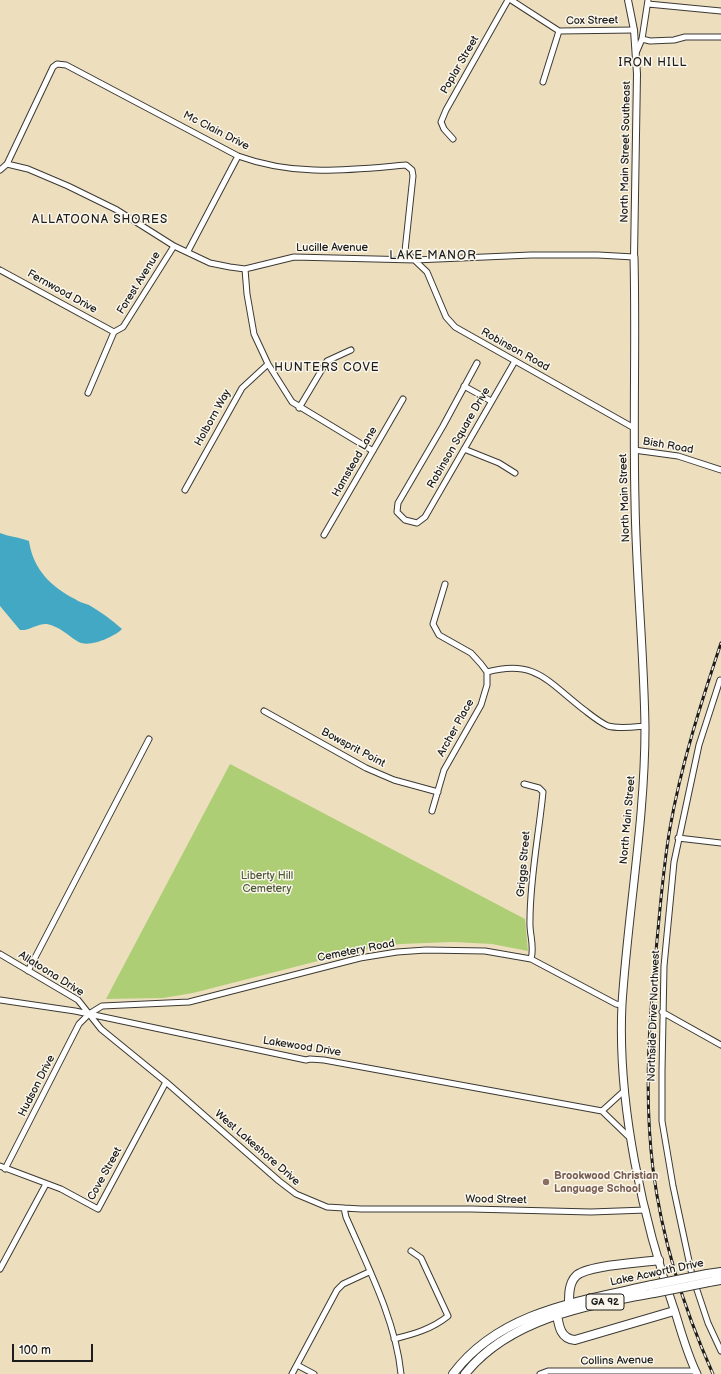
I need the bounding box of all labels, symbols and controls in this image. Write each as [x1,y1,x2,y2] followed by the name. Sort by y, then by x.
[566,14,618,28] street label: Cox Street
[438,34,482,96] street label: Poplar Street
[619,56,687,70] district label: IRON HILL
[618,81,634,223] street label: North Main Street Southeast
[181,109,251,153] street label: Mc Clain Drive
[32,213,168,227] district label: ALLATOONA SHORES
[296,241,368,255] street label: Lucille Avenue
[114,249,164,317] street label: Forest Avenue
[389,249,477,263] district label: LAKE MANOR
[25,267,99,317] street label: Fernwood Drive
[478,326,552,374] street label: Robinson Road
[274,361,380,375] district label: HUNTERS COVE
[425,385,493,491] street label: Robinson Square Drive
[192,387,234,449] street label: Holborn Way
[330,425,380,499] street label: Hamstead Lane
[642,435,694,457] street label: Bish Road
[617,453,633,543] street label: North Main Street
[435,697,477,759] street label: Archer Place
[319,726,387,770] street label: Bowsprit Point
[618,775,638,865] street label: North Main Street
[515,830,533,898] street label: Griggs Street
[241,869,293,895] park label: Liberty Hill Cemetery
[316,937,396,965] street label: Cemetery Road
[16,949,86,999] street label: Allatoona Drive
[645,950,663,1082] street label: Northside Drive Northwest
[262,1034,342,1060] street label: Lakewood Drive
[16,1053,58,1119] street label: Hudson Drive
[212,1107,302,1189] street label: West Lakeshore Drive
[85,1145,125,1203] street label: Cove Street
[554,1169,658,1195] place label: Brookwood Christian Language School
[541,1177,551,1187] marker: Brookwood Christian Language School
[465,1193,527,1207] street label: Wood Street
[609,1257,705,1289] street label: Lake Acworth Drive
[586,1294,624,1310] road number: GA 92
[14,1336,95,1362] scale bar
[19,1343,51,1358] text: 100 m
[580,1354,654,1368] street label: Collins Avenue

